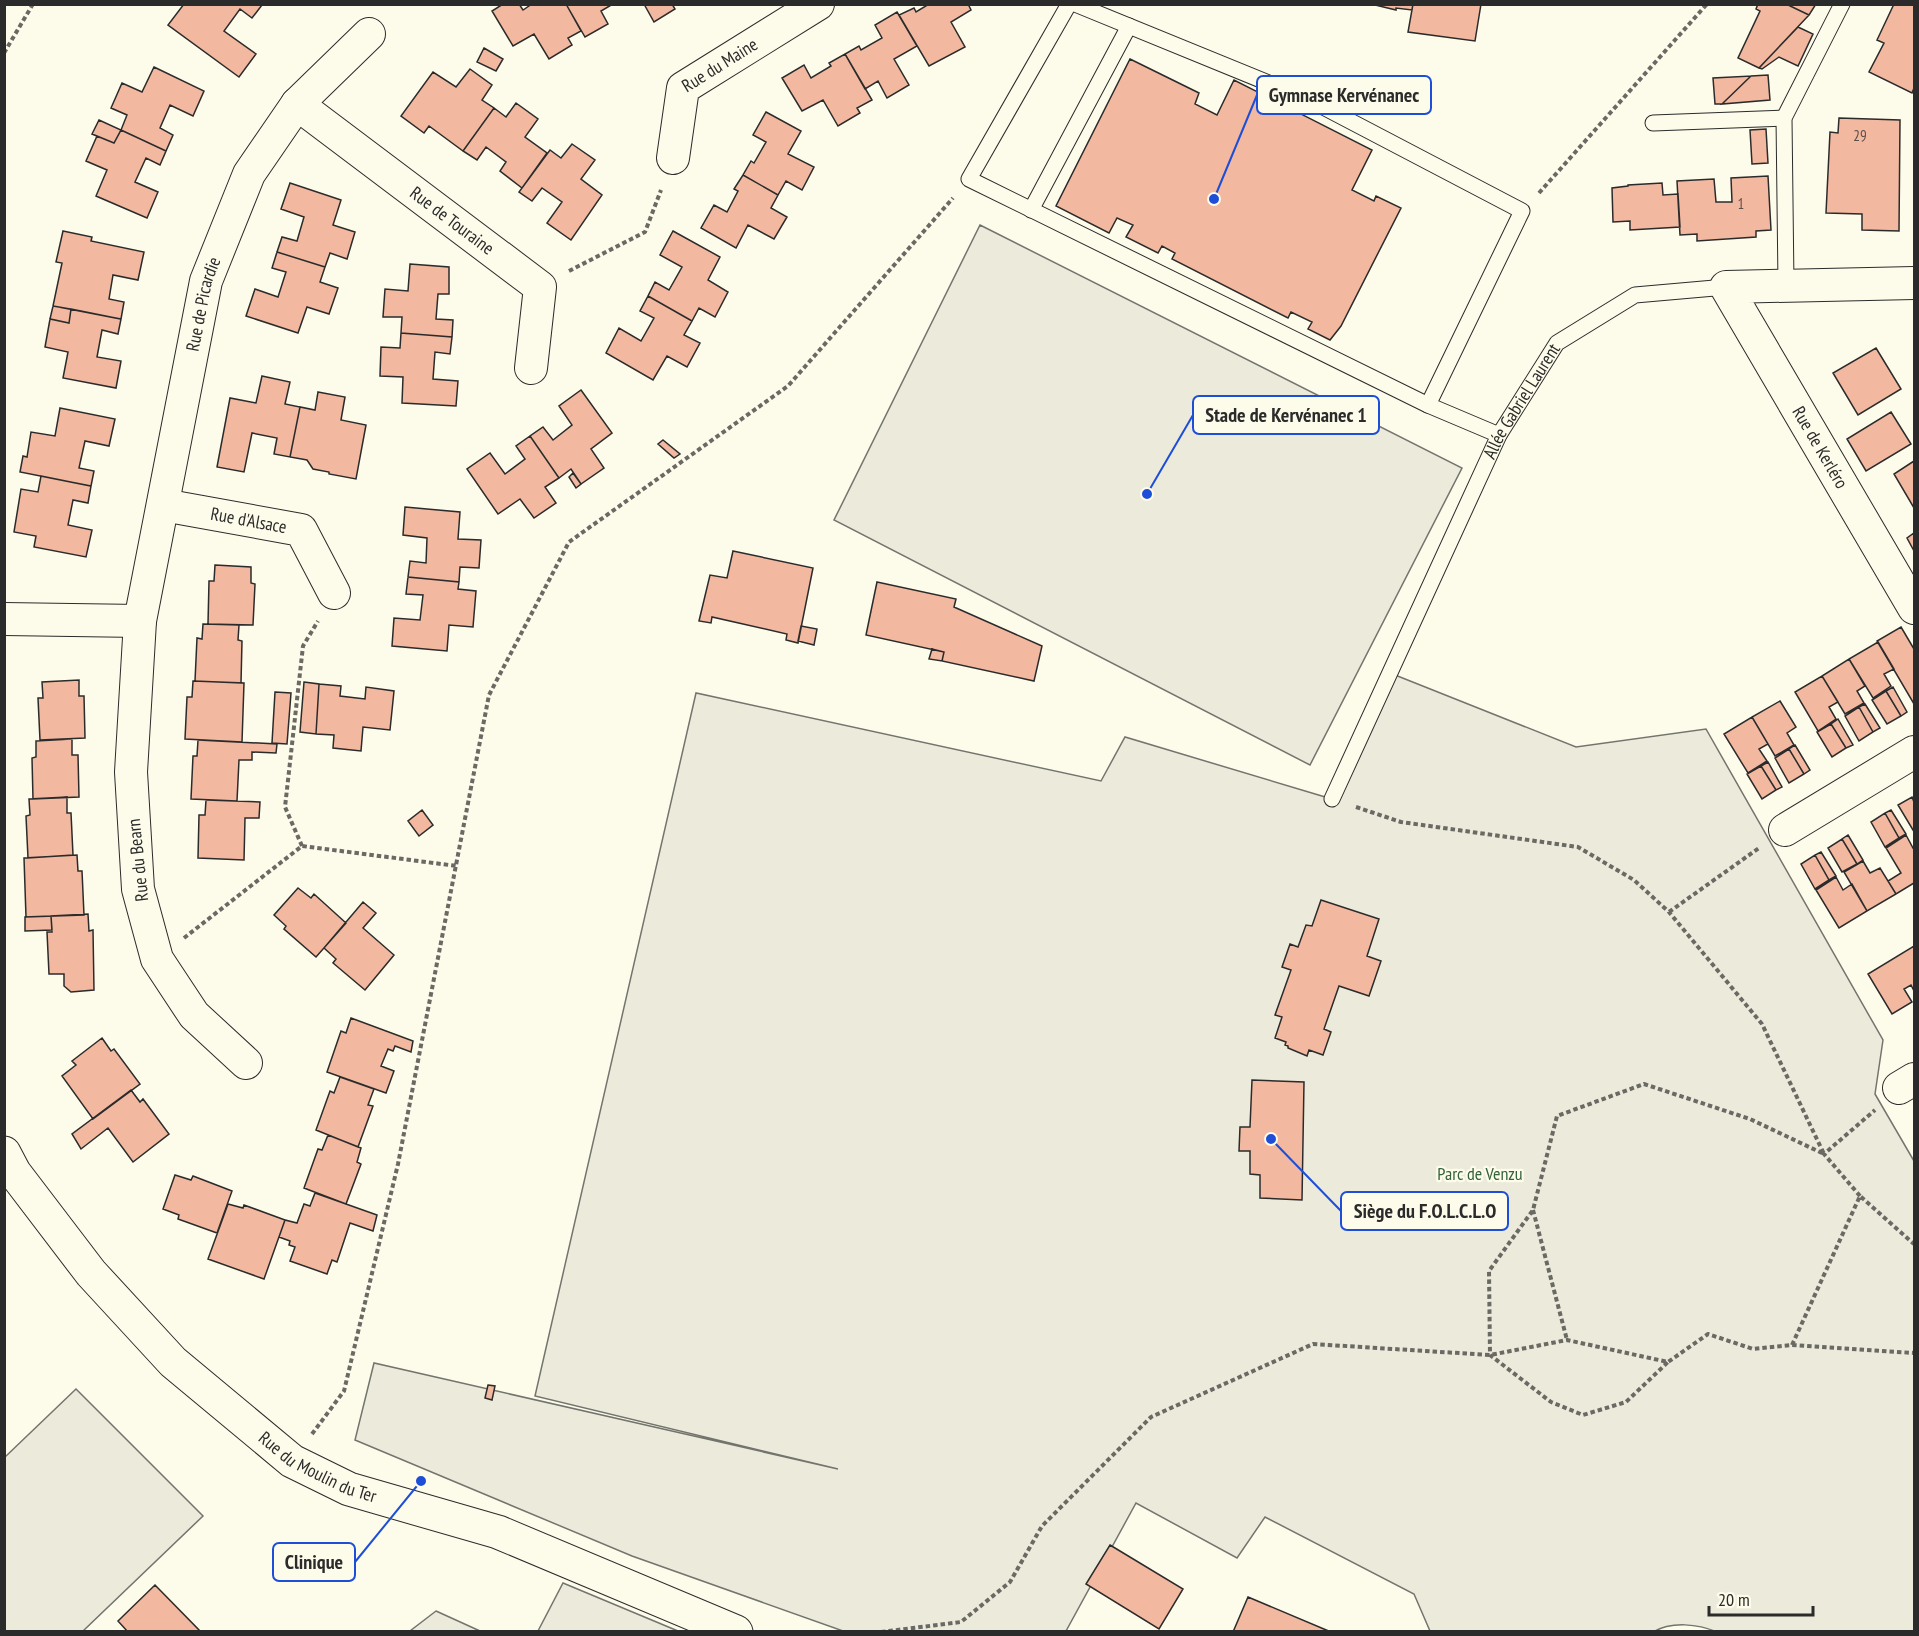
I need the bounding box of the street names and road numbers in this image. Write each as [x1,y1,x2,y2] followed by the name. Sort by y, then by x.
[677,32,762,97] street label: Rue du Maine
[406,181,499,259] street label: Rue de Touraine
[181,253,226,353] street label: Rue de Picardie
[1478,339,1565,462] street label: Allée Gabriel Laurent
[1787,402,1854,493] street label: Rue de Kerléro
[209,502,288,538] street label: Rue d'Alsace
[122,818,153,903] street label: Rue du Bearn
[254,1426,379,1507] street label: Rue du Moulin du Ter

